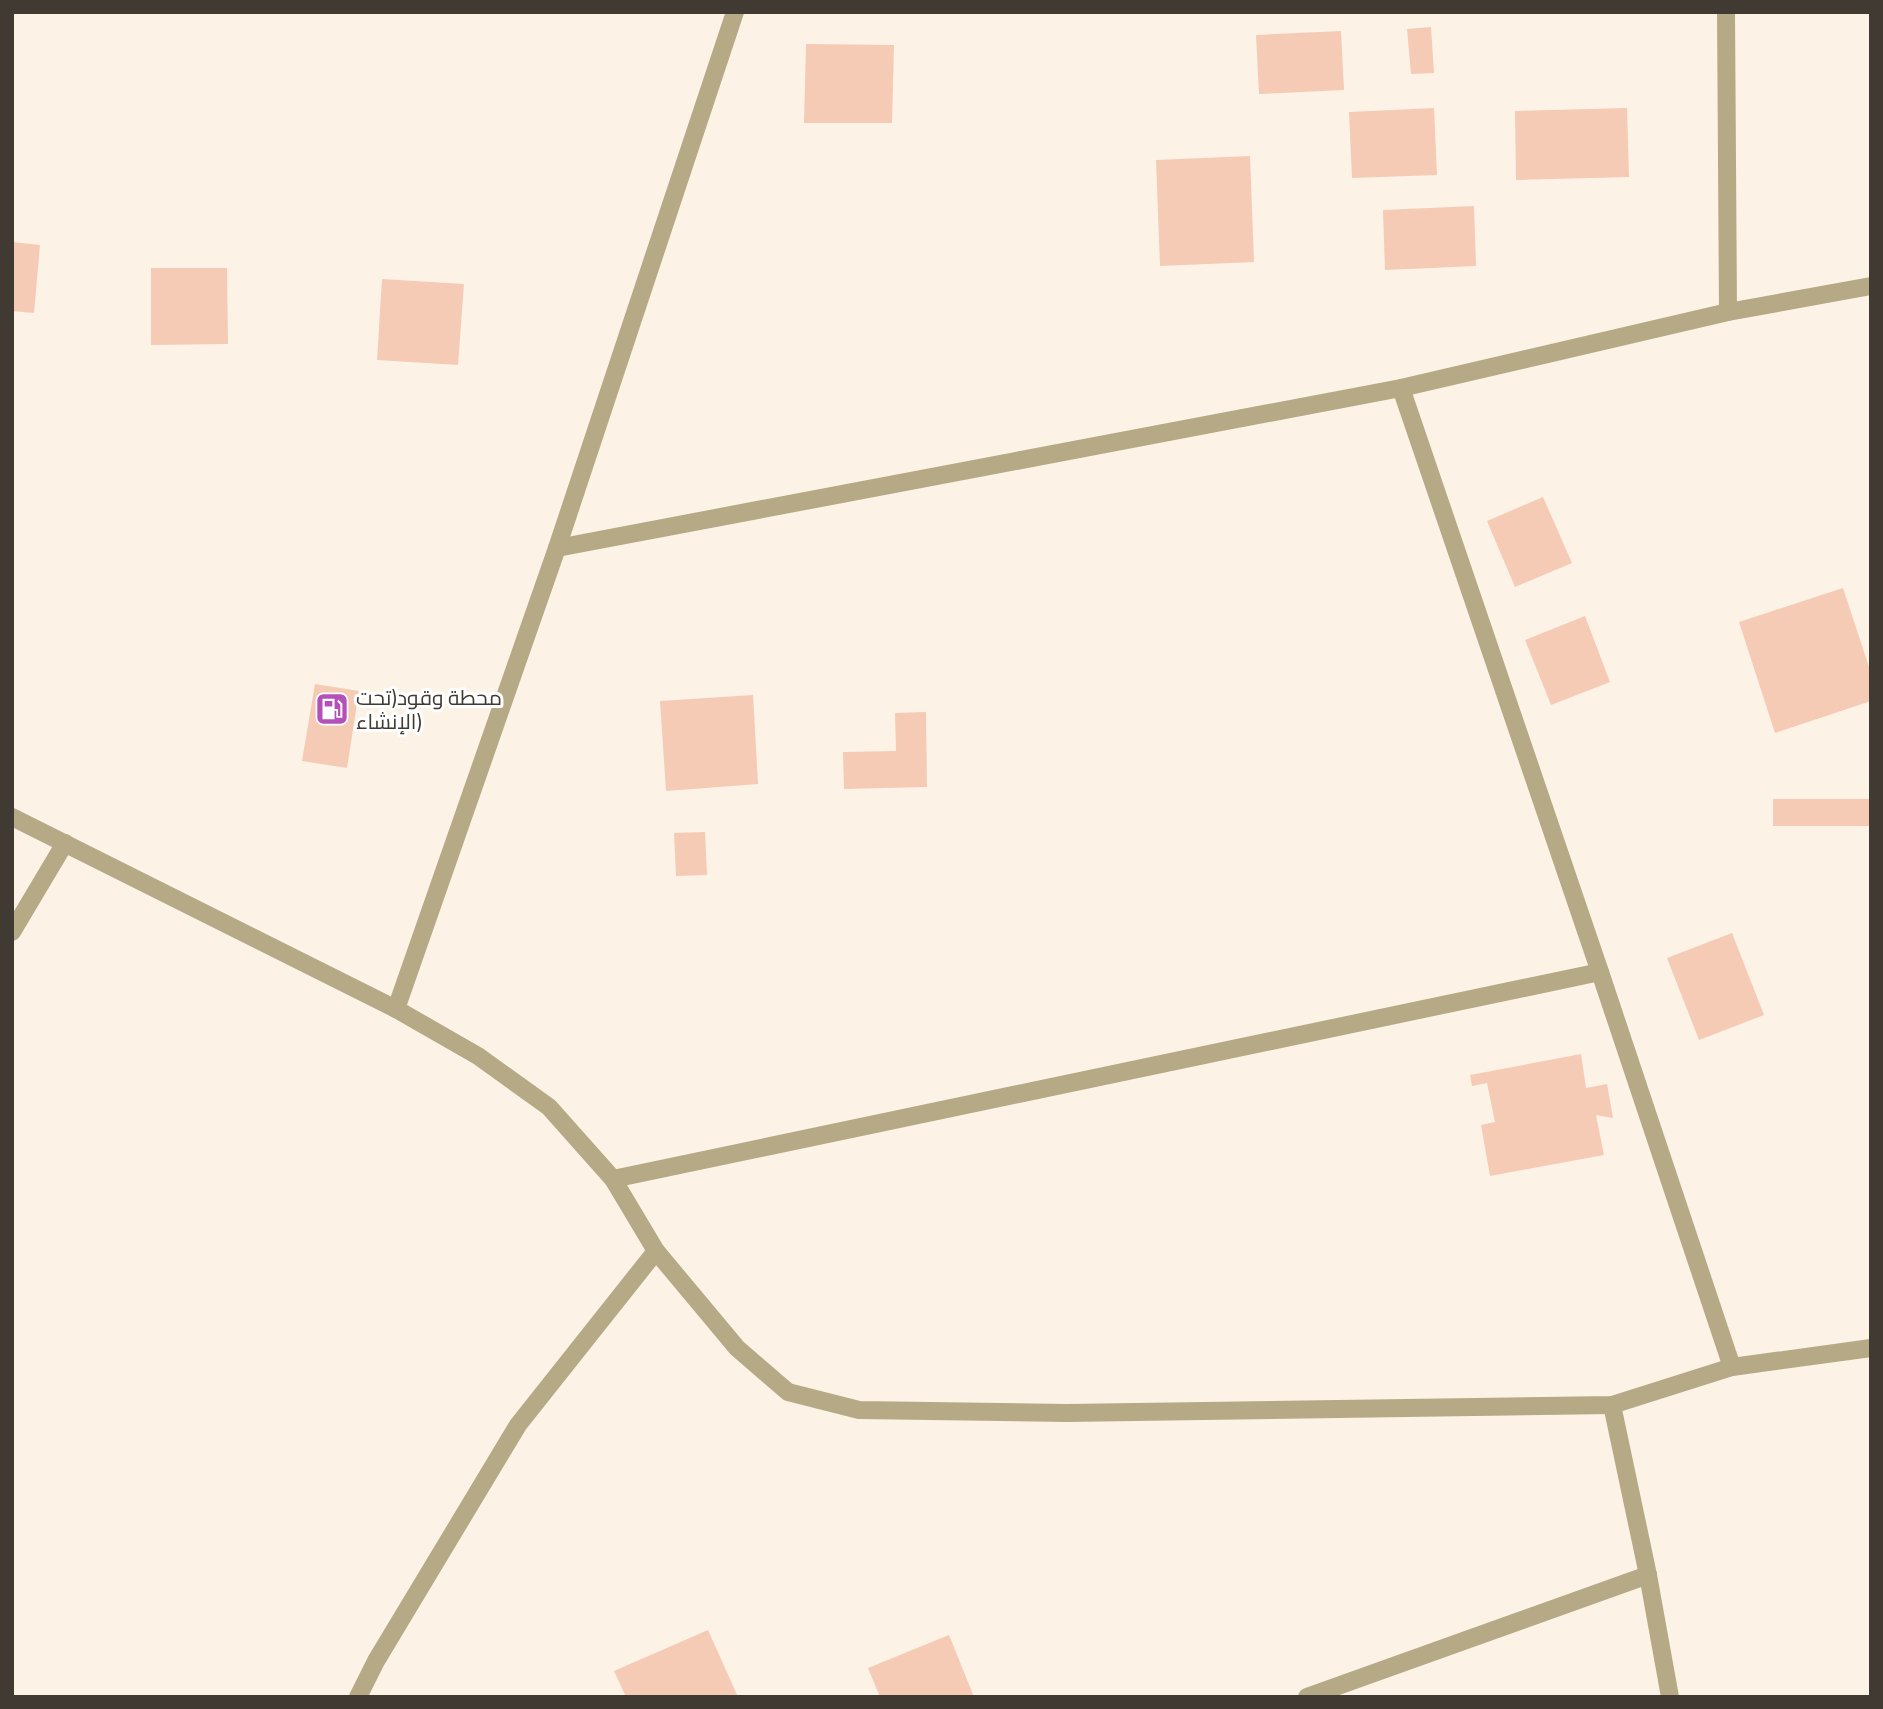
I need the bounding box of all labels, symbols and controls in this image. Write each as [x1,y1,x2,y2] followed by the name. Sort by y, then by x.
[356,681,502,737] place label: محطة وقود(تحت الإنشاء)
[313,690,351,728] fuel station icon: محطة وقود(تحت الإنشاء)

